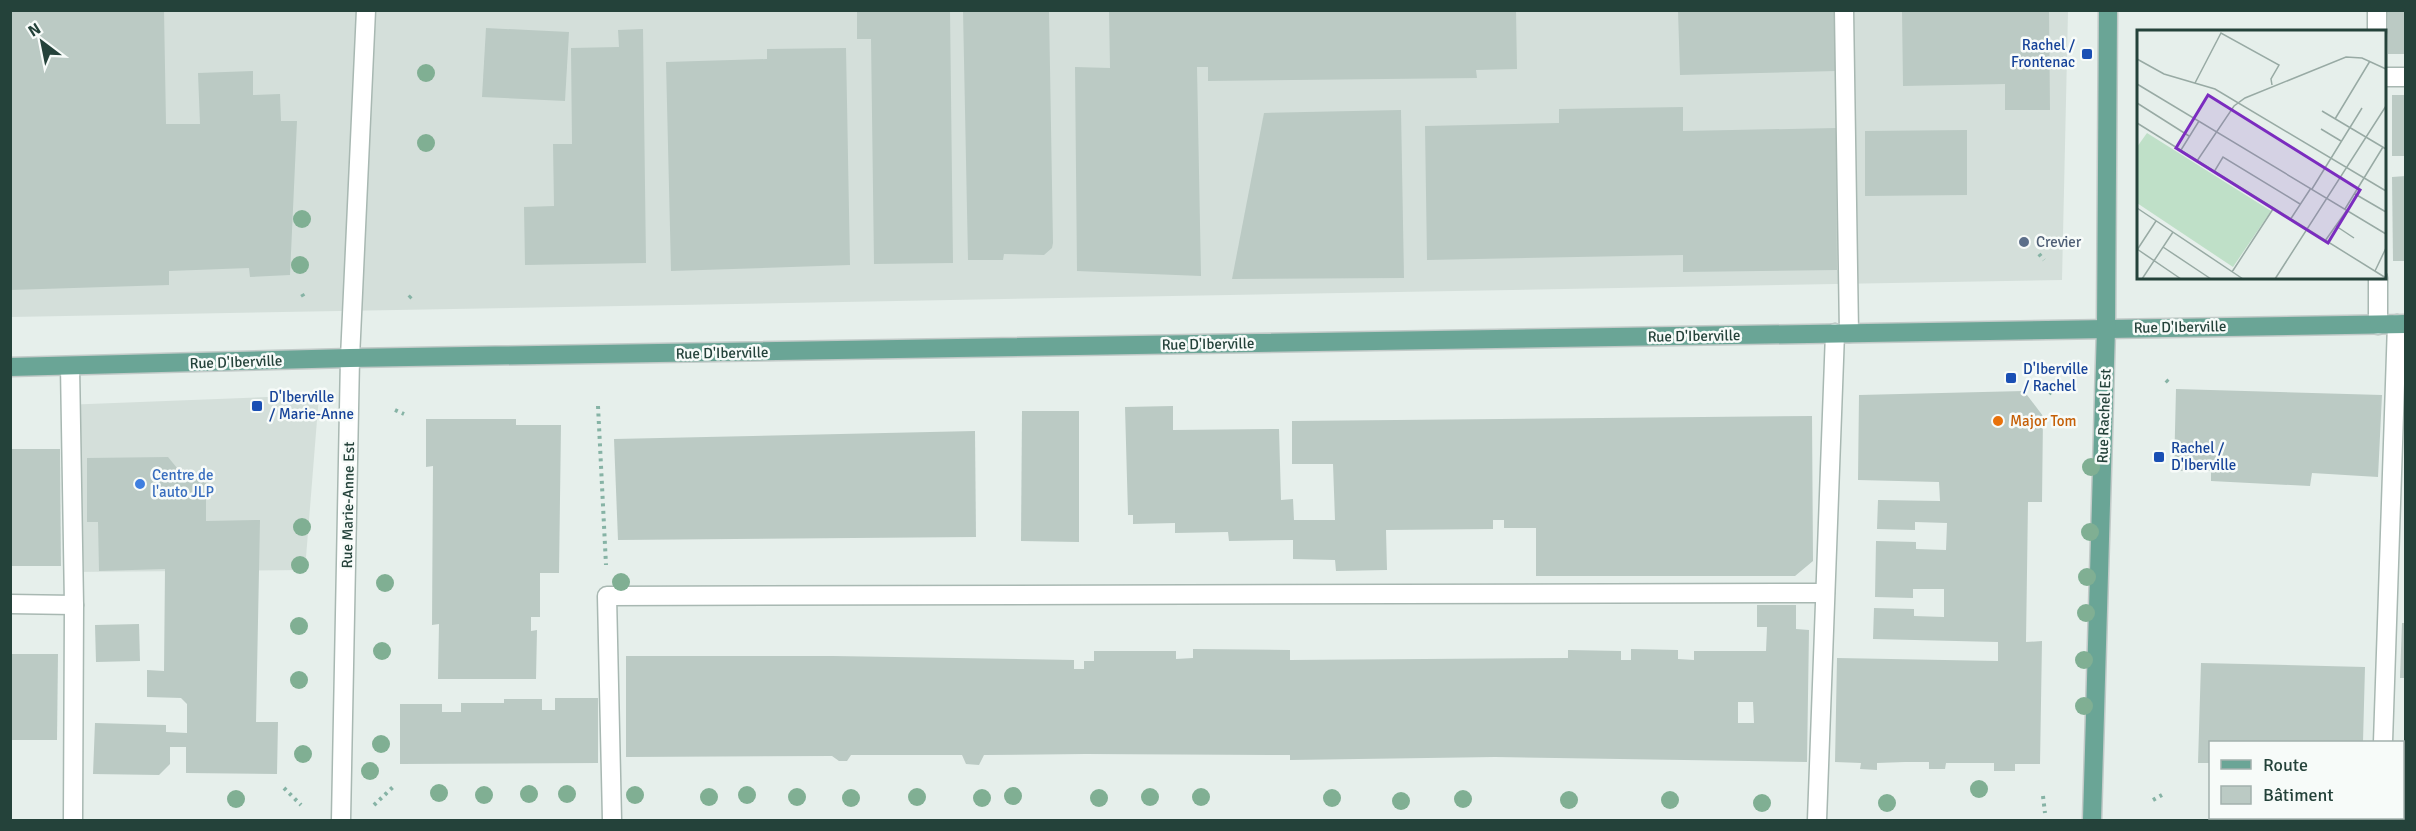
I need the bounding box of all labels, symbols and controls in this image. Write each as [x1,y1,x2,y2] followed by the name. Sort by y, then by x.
[12,12,72,72] north arrow
[25,19,45,42] text: N
[2137,30,2386,279] inset map
[2011,36,2076,71] place label: Rachel / Frontenac
[2080,47,2094,61] marker: Rachel / Frontenac
[2036,233,2082,251] place label: Crevier
[2017,235,2031,249] marker: Crevier
[2133,317,2227,337] street label: Rue D'Iberville
[1647,326,1741,346] street label: Rue D'Iberville
[1161,334,1255,354] street label: Rue D'Iberville
[675,343,769,363] street label: Rue D'Iberville
[189,351,283,373] street label: Rue D'Iberville
[2023,360,2088,395] place label: D'Iberville / Rachel
[2093,368,2115,464] street label: Rue Rachel Est
[2004,371,2018,385] marker: D'Iberville / Rachel
[269,388,354,423] place label: D'Iberville / Marie-Anne
[250,399,264,413] marker: D'Iberville / Marie-Anne
[2010,412,2076,430] place label: Major Tom
[1991,414,2005,428] marker: Major Tom
[2171,439,2236,474] place label: Rachel / D'Iberville
[338,442,358,568] street label: Rue Marie-Anne Est
[2152,450,2166,464] marker: Rachel / D'Iberville
[152,466,214,501] place label: Centre de l'auto JLP
[133,477,147,491] marker: Centre de l'auto JLP
[2209,741,2404,819] legend
[2263,754,2308,776] text: Route
[2263,784,2334,806] text: Bâtiment

